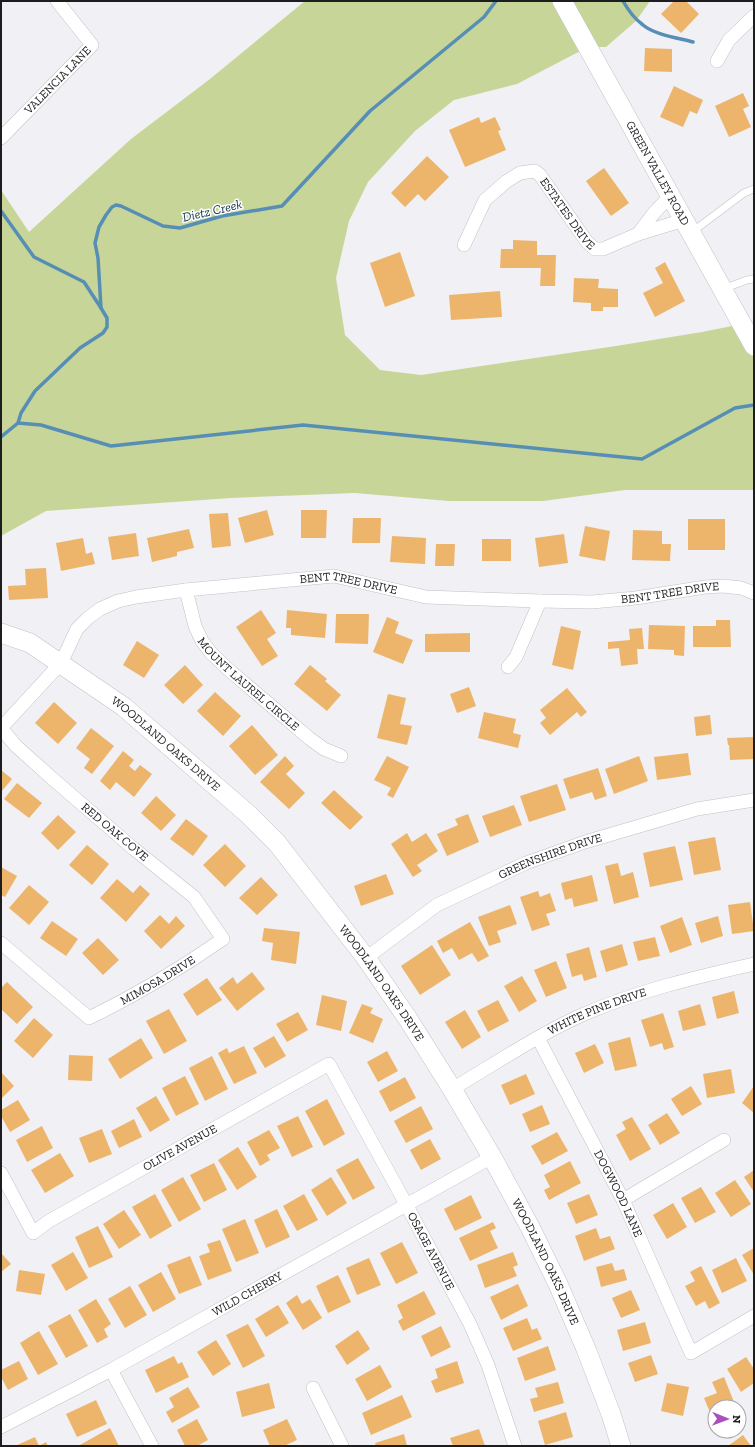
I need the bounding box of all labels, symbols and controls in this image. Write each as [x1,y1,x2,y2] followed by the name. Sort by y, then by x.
[21,43,94,118] street label: VALENCIA LANE
[623,118,693,228] street label: GREEN VALLEY ROAD
[537,175,598,253] street label: ESTATES DRIVE
[181,196,244,225] water label: Dietz Creek
[299,569,399,597] street label: BENT TREE DRIVE
[620,579,720,606] street label: BENT TREE DRIVE
[195,634,302,734] street label: MOUNT LAUREL CIRCLE
[109,694,223,794] street label: WOODLAND OAKS DRIVE
[79,800,151,864] street label: RED OAK COVE
[496,830,603,882] street label: GREENSHIRE DRIVE
[336,922,427,1044] street label: WOODLAND OAKS DRIVE
[118,953,198,1008] street label: MIMOSA DRIVE
[545,985,648,1038] street label: WHITE PINE DRIVE
[140,1121,219,1174] street label: OLIVE AVENUE
[591,1148,645,1239] street label: DOGWOOD LANE
[509,1196,582,1327] street label: WOODLAND OAKS DRIVE
[405,1210,458,1292] street label: OSAGE AVENUE
[210,1268,286,1319] street label: WILD CHERRY
[707,1399,747,1439] north arrow
[730,1415,743,1424] text: N

